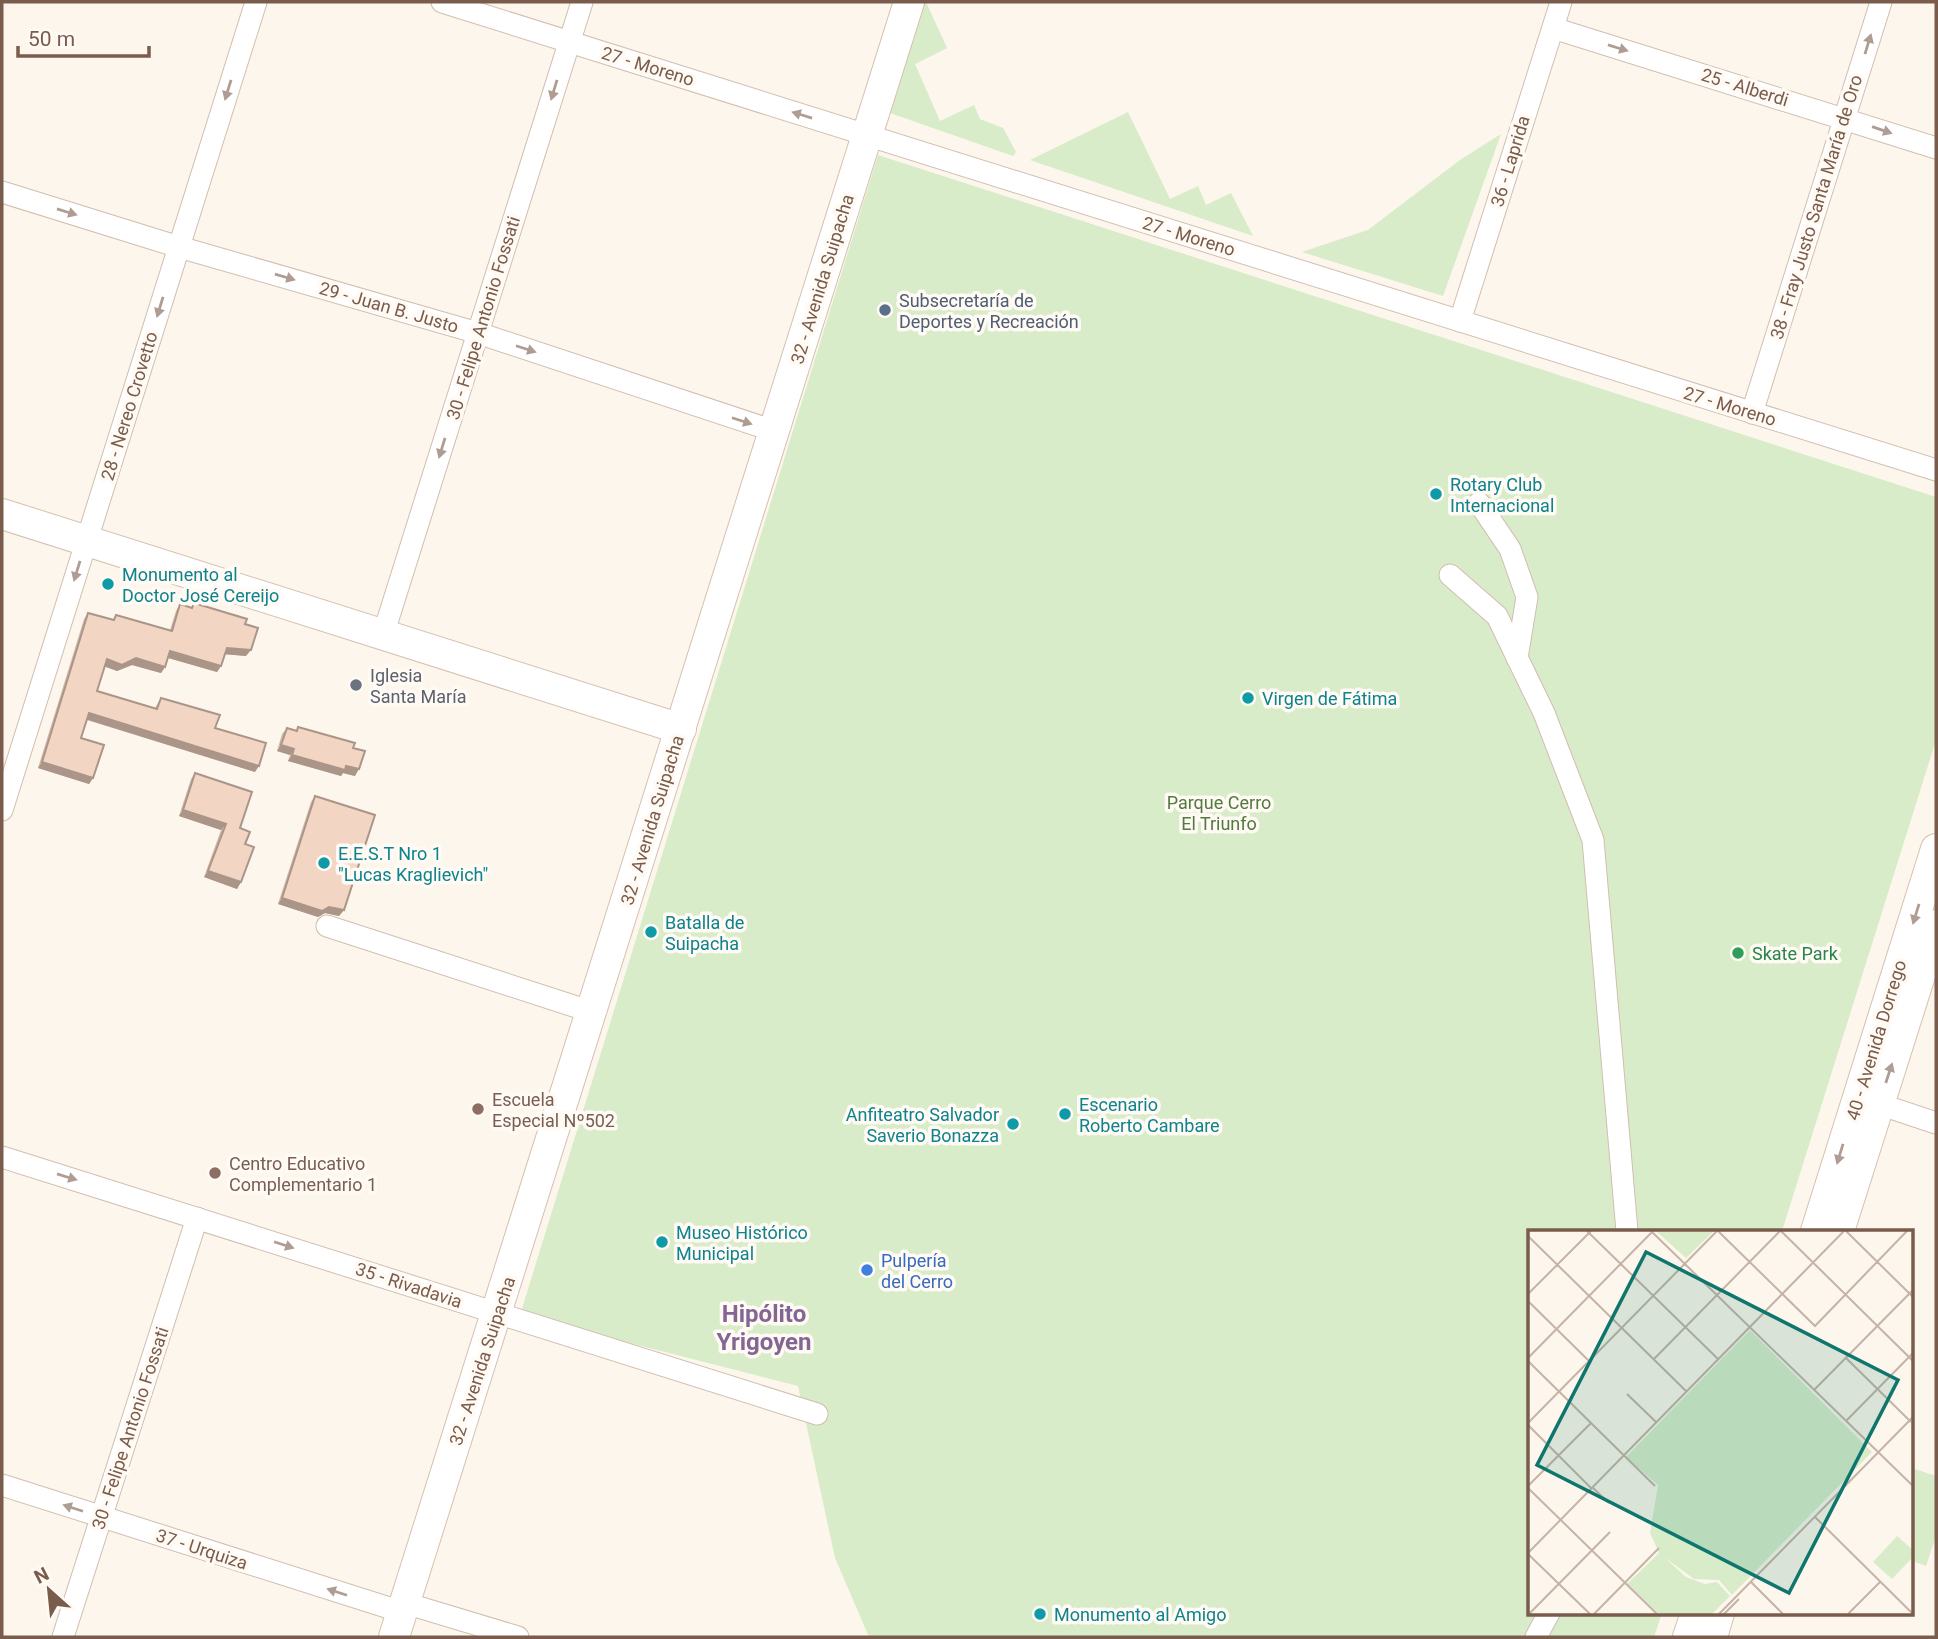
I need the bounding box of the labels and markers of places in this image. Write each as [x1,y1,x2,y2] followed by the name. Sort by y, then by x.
[899,290,1079,332] place label: Subsecretaría de Deportes y Recreación
[877,302,893,318] marker: Subsecretaría de Deportes y Recreación
[1450,474,1554,516] place label: Rotary Club Internacional
[1428,486,1444,502] marker: Rotary Club Internacional
[122,564,279,606] place label: Monumento al Doctor José Cereijo
[100,576,116,592] marker: Monumento al Doctor José Cereijo
[370,665,466,707] place label: Iglesia Santa María
[348,677,364,693] marker: Iglesia Santa María
[1262,688,1397,709] place label: Virgen de Fátima
[1240,690,1256,706] marker: Virgen de Fátima
[338,843,488,885] place label: E.E.S.T Nro 1 "Lucas Kraglievich"
[316,855,332,871] marker: E.E.S.T Nro 1 "Lucas Kraglievich"
[665,912,744,954] place label: Batalla de Suipacha
[643,924,659,940] marker: Batalla de Suipacha
[1752,943,1839,964] place label: Skate Park
[1730,945,1746,961] marker: Skate Park
[492,1089,615,1131] place label: Escuela Especial Nº502
[1079,1094,1220,1136] place label: Escenario Roberto Cambare
[470,1101,486,1117] marker: Escuela Especial Nº502
[846,1104,999,1146] place label: Anfiteatro Salvador Saverio Bonazza
[1057,1106,1073,1122] marker: Escenario Roberto Cambare
[1005,1116,1021,1132] marker: Anfiteatro Salvador Saverio Bonazza
[229,1153,377,1195] place label: Centro Educativo Complementario 1
[207,1165,223,1181] marker: Centro Educativo Complementario 1
[676,1222,808,1264] place label: Museo Histórico Municipal
[654,1234,670,1250] marker: Museo Histórico Municipal
[881,1250,953,1292] place label: Pulpería del Cerro
[859,1262,875,1278] marker: Pulpería del Cerro
[1054,1604,1226,1625] place label: Monumento al Amigo
[1032,1606,1048,1622] marker: Monumento al Amigo

